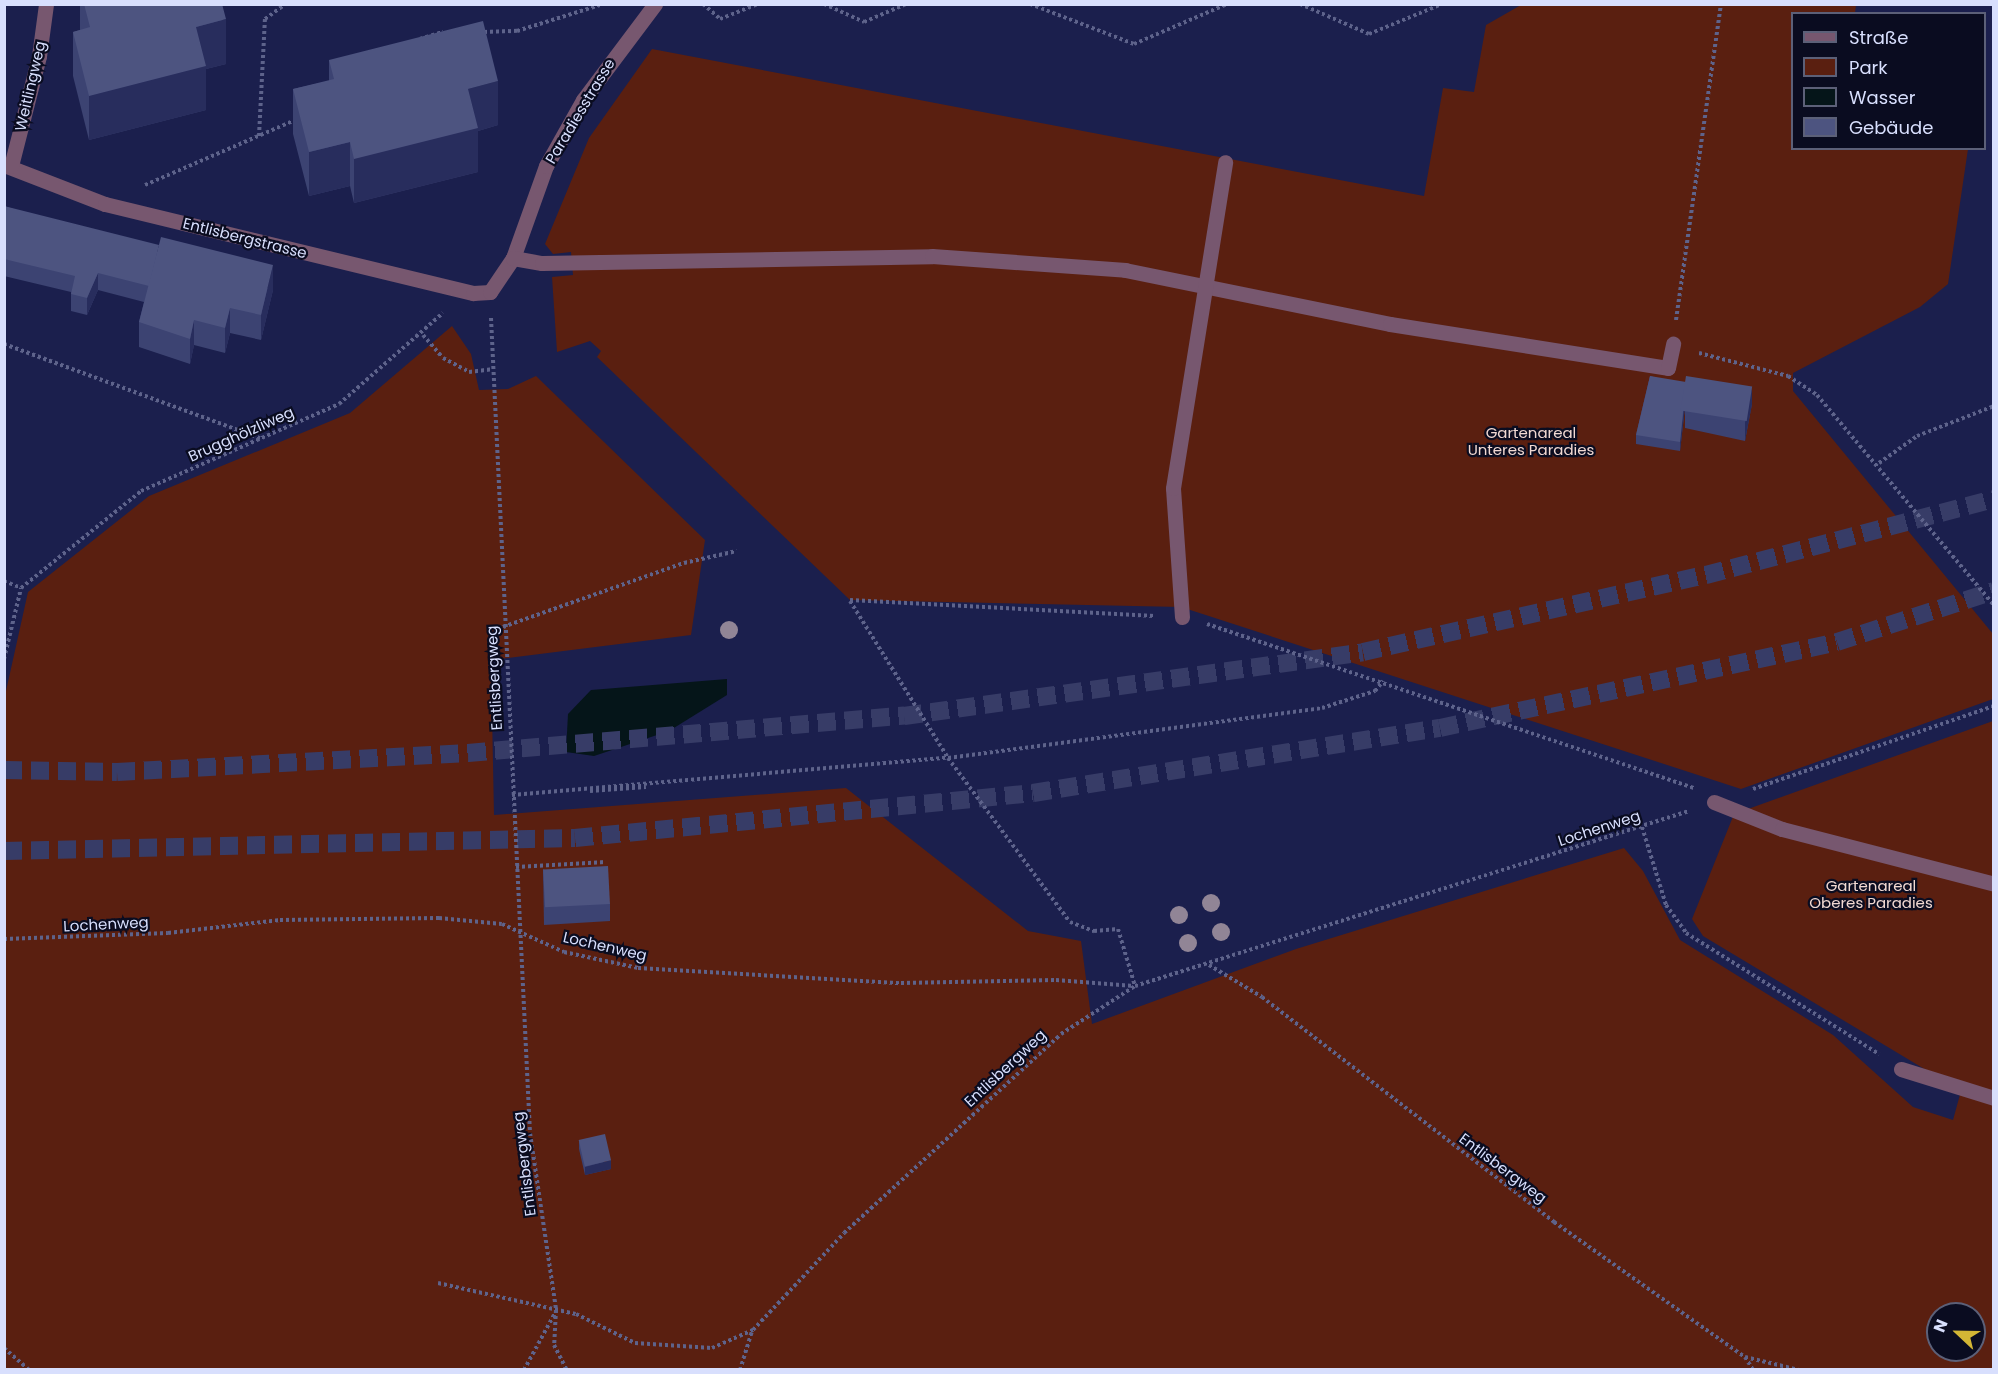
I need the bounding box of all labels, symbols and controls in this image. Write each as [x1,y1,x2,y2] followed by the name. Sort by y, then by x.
[1791,12,1986,150] legend
[1849,25,1908,50] text: Straße
[11,39,49,133] street label: Weitlingweg
[542,55,618,167] street label: Paradiesstrasse
[1849,55,1888,80] text: Park
[1849,85,1915,110] text: Wasser
[1849,115,1933,140] text: Gebäude
[181,214,309,262] street label: Entlisbergstrasse
[185,403,297,465] street label: Brugghölzliweg
[1468,423,1594,458] park label: Gartenareal Unteres Paradies
[482,625,506,731] street label: Entlisbergweg
[1556,806,1642,850] street label: Lochenweg
[1809,876,1933,911] park label: Gartenareal Oberes Paradies
[63,913,149,935] street label: Lochenweg
[561,928,649,964] street label: Lochenweg
[961,1026,1049,1110] street label: Entlisbergweg
[509,1111,539,1217] street label: Entlisbergweg
[1456,1129,1550,1207] street label: Entlisbergweg
[1926,1302,1986,1362] north arrow
[1928,1316,1954,1336] text: N

